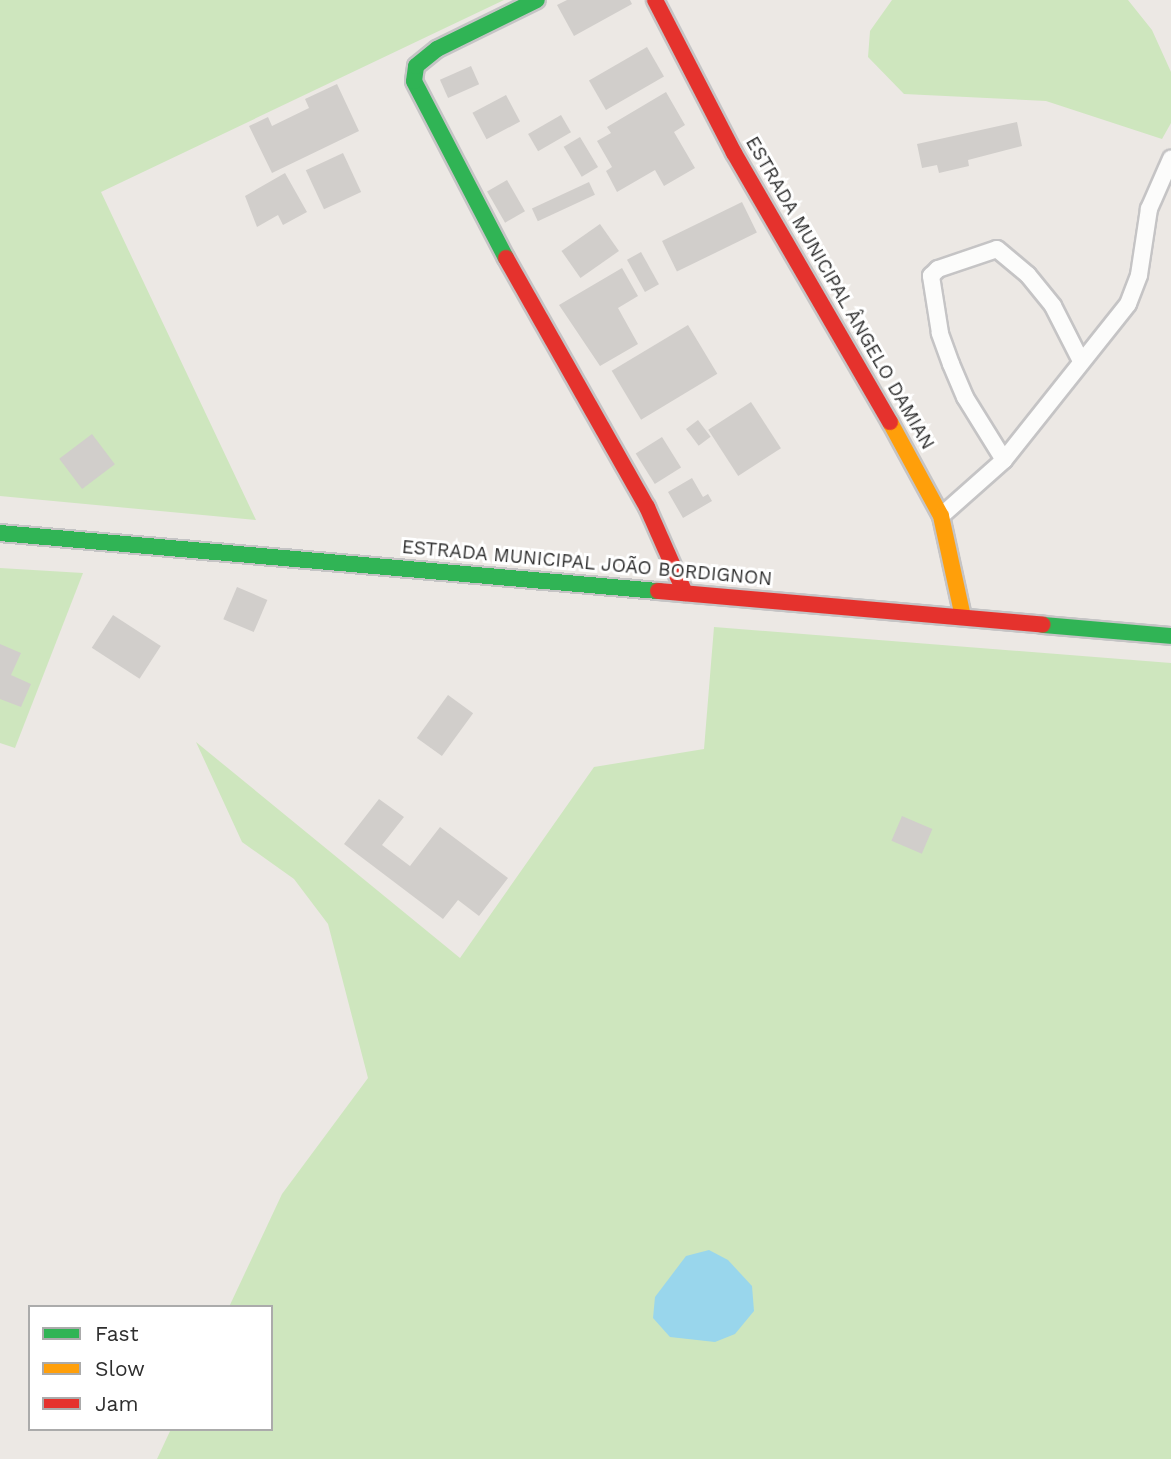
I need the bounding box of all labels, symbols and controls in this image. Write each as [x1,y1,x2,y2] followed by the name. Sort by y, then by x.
[740,132,940,454] street label: ESTRADA MUNICIPAL ÂNGELO DAMIAN
[400,535,774,591] street label: ESTRADA MUNICIPAL JOÃO BORDIGNON
[28,1305,273,1431] legend
[95,1321,139,1346] text: Fast
[95,1356,145,1381] text: Slow
[95,1391,138,1416] text: Jam

